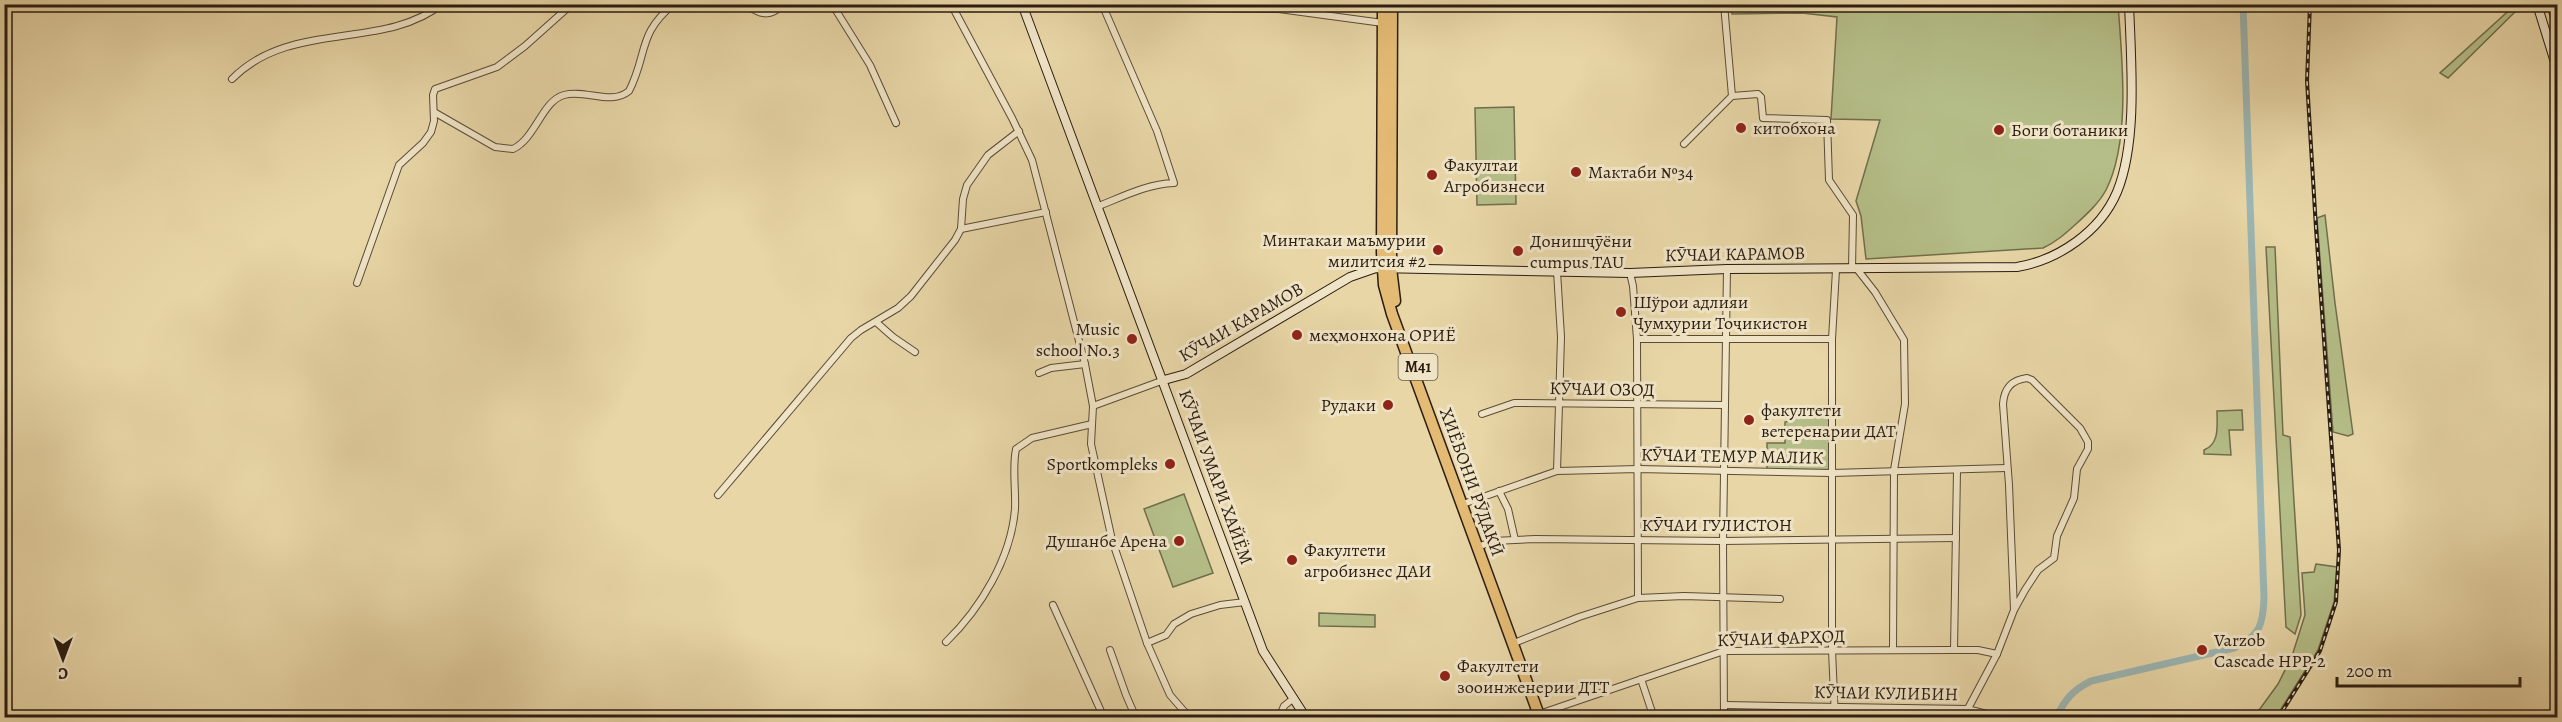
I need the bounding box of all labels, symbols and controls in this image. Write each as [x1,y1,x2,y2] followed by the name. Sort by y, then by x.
[1753,116,1836,140] place label: китобхона
[2011,118,2128,142] place label: Боги ботаники
[1734,121,1748,135] marker: китобхона
[1992,123,2006,137] marker: Боги ботаники
[1443,153,1545,198] place label: Факултаи Агробизнеси
[1588,160,1693,184] place label: Мактаби №34
[1569,165,1583,179] marker: Мактаби №34
[1425,168,1439,182] marker: Факултаи Агробизнеси
[1262,228,1426,273] place label: Минтакаи маъмурии милитсия #2
[1530,229,1632,274] place label: Донишҷӯёни cumpus TAU
[1665,241,1805,267] street label: КӮЧАИ КАРАМОВ
[1431,243,1445,257] marker: Минтакаи маъмурии милитсия #2
[1511,244,1525,258] marker: Донишҷӯёни cumpus TAU
[1174,277,1308,367] street label: КӮЧАИ КАРАМОВ
[1633,290,1808,335] place label: Шўрои адлияи Ҷумҳурии Тоҷикистон
[1614,305,1628,319] marker: Шўрои адлияи Ҷумҳурии Тоҷикистон
[1036,317,1120,362] place label: Music school No.3
[1309,323,1456,347] place label: меҳмонхона ОРИЁ
[1290,328,1304,342] marker: меҳмонхона ОРИЁ
[1125,332,1139,346] marker: Music school No.3
[1398,354,1438,380] road number: M41
[1549,376,1655,402] street label: КӮЧАИ ОЗОД
[1173,386,1259,568] street label: КӮЧАИ УМАРИ ХАЙЁМ
[1321,393,1376,417] place label: Рудаки
[1381,398,1395,412] marker: Рудаки
[1761,398,1896,443] place label: факултети ветеренарии ДАТ
[1434,404,1510,560] street label: ХИЁБОНИ РӮДАКӢ
[1742,413,1756,427] marker: факултети ветеренарии ДАТ
[1641,442,1824,470] street label: КӮЧАИ ТЕМУР МАЛИК
[1046,452,1158,476] place label: Sportkompleks
[1163,457,1177,471] marker: Sportkompleks
[1642,513,1792,537] street label: КӮЧАИ ГУЛИСТОН
[1046,529,1168,553] place label: Душанбе Арена
[1172,534,1186,548] marker: Душанбе Арена
[1304,538,1432,583] place label: Факултети агробизнес ДАИ
[1285,553,1299,567] marker: Факултети агробизнес ДАИ
[1717,624,1845,652] street label: КӮЧАИ ФАРҲОД
[2213,628,2326,673] place label: Varzob Cascade HPP-2
[33,629,93,689] north arrow
[2195,643,2209,657] marker: Varzob Cascade HPP-2
[2337,650,2520,688] scale bar
[1457,654,1609,699] place label: Факултети зооинженерии ДТТ
[2346,659,2392,683] text: 200 m
[58,662,68,684] text: С
[1438,669,1452,683] marker: Факултети зооинженерии ДТТ
[1814,680,1958,706] street label: КӮЧАИ КУЛИБИН

